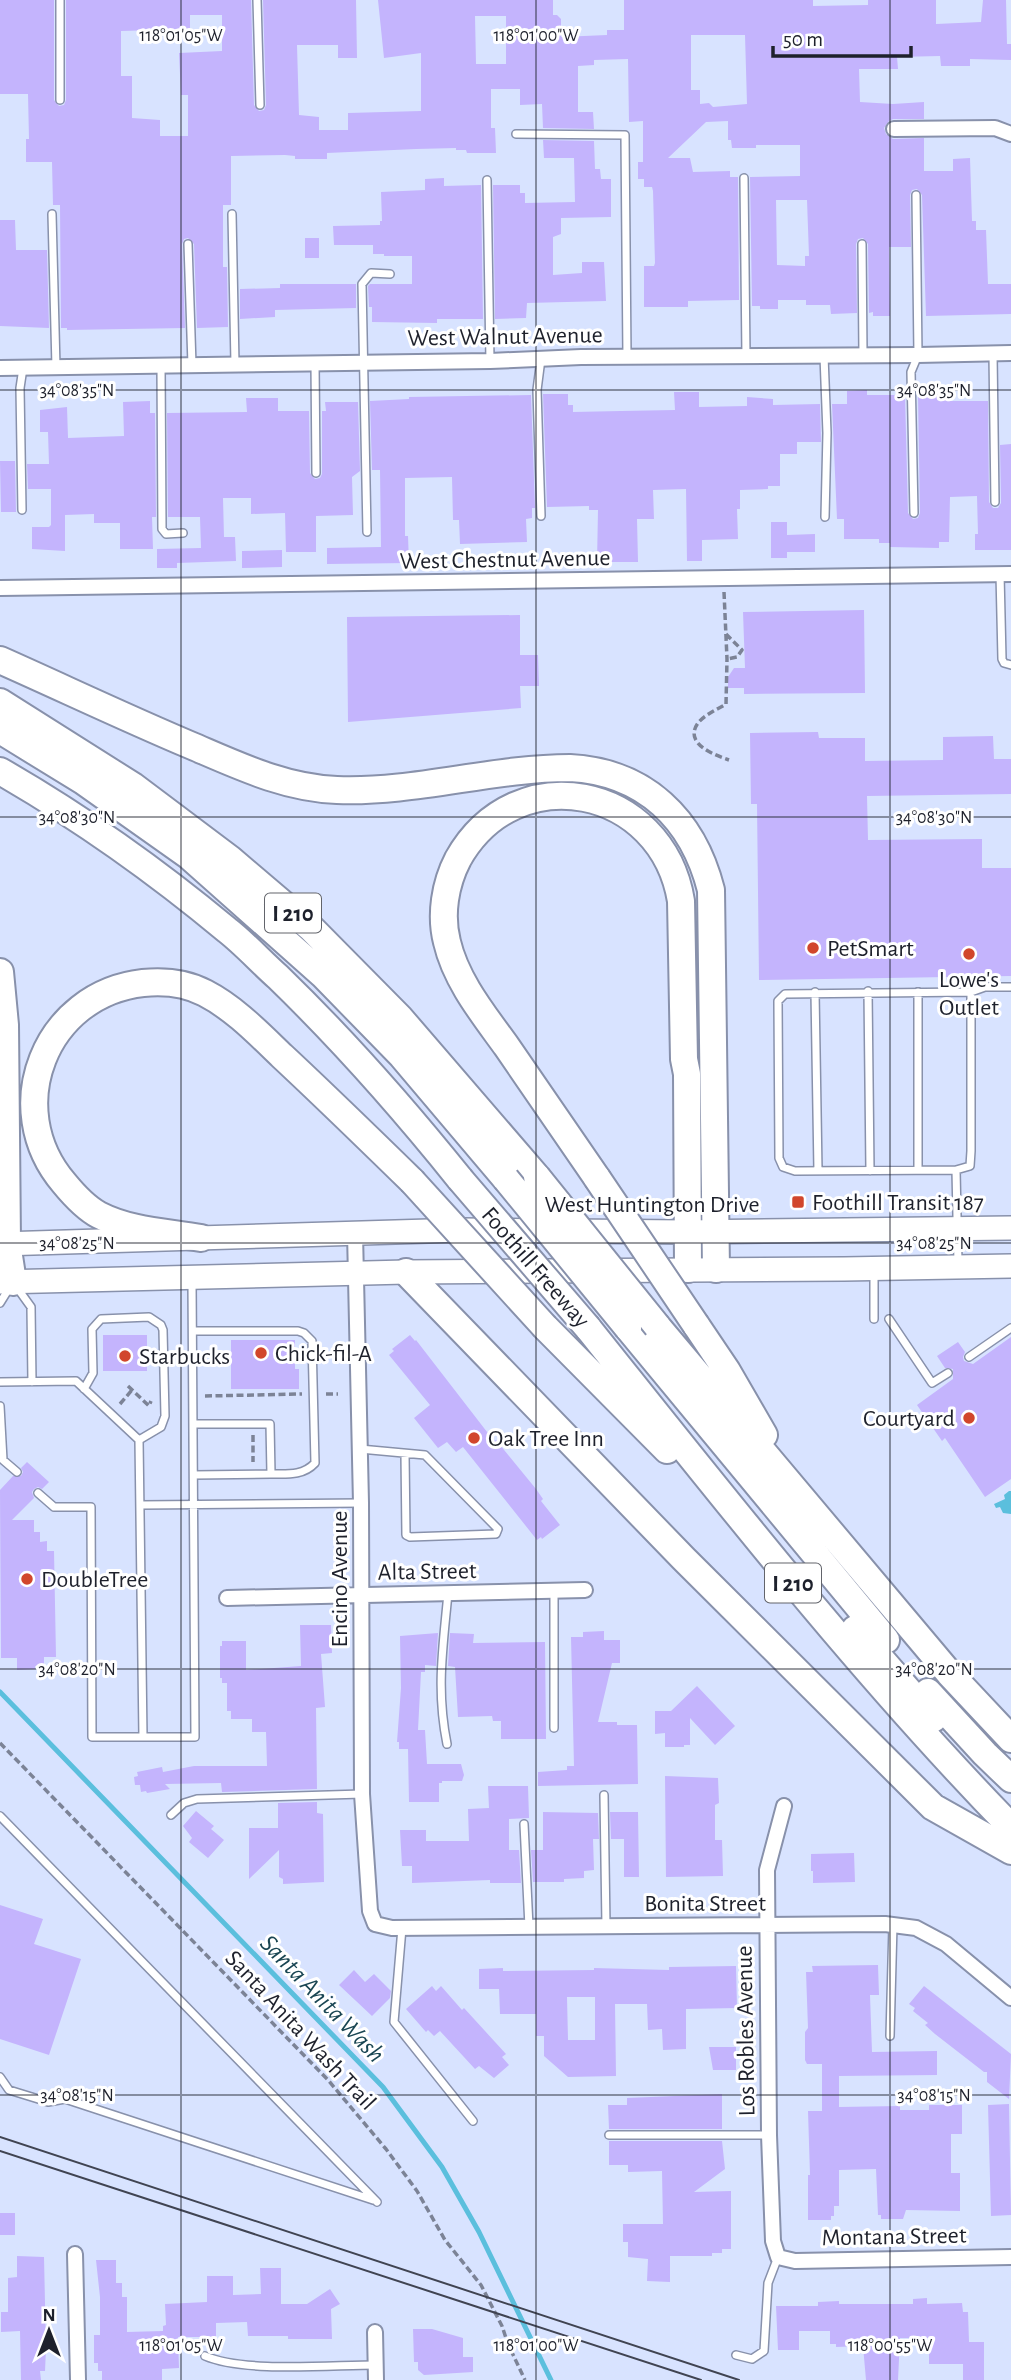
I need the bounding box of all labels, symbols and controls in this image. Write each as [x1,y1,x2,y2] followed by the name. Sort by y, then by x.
[773,14,911,58] scale bar
[139,27,223,45] text: 118°01'05"W
[493,27,579,45] text: 118°01'00"W
[783,29,823,50] text: 50 m
[407,323,603,351] street label: West Walnut Avenue
[40,382,114,400] text: 34°08'35"N
[897,382,971,400] text: 34°08'35"N
[399,546,611,574] street label: West Chestnut Avenue
[39,809,115,827] text: 34°08'30"N
[896,809,972,827] text: 34°08'30"N
[265,893,321,932] road number: I 210
[827,937,914,961] place label: PetSmart
[805,940,821,956] marker: PetSmart
[961,946,977,962] marker: Lowe's Outlet
[939,968,999,1020] place label: Lowe's Outlet
[812,1191,984,1215] place label: Foothill Transit 187
[544,1193,760,1217] street label: West Huntington Drive
[790,1194,806,1210] marker: Foothill Transit 187
[477,1203,594,1333] street label: Foothill Freeway
[39,1235,115,1253] text: 34°08'25"N
[896,1235,972,1253] text: 34°08'25"N
[275,1342,372,1366] place label: Chick-fil-A
[139,1345,230,1369] place label: Starbucks
[253,1345,269,1361] marker: Chick-fil-A
[117,1348,133,1364] marker: Starbucks
[863,1407,955,1431] place label: Courtyard
[961,1410,977,1426] marker: Courtyard
[488,1427,604,1451] place label: Oak Tree Inn
[466,1430,482,1446] marker: Oak Tree Inn
[328,1511,352,1647] street label: Encino Avenue
[377,1559,477,1585] street label: Alta Street
[765,1564,821,1602] road number: I 210
[41,1568,148,1592] place label: DoubleTree
[19,1571,35,1587] marker: DoubleTree
[38,1661,116,1679] text: 34°08'20"N
[895,1661,973,1679] text: 34°08'20"N
[644,1892,766,1916] street label: Bonita Street
[255,1930,389,2068] water label: Santa Anita Wash
[733,1945,759,2116] street label: Los Robles Avenue
[220,1946,380,2115] street label: Santa Anita Wash Trail
[40,2087,114,2105] text: 34°08'15"N
[897,2087,971,2105] text: 34°08'15"N
[821,2224,967,2250] street label: Montana Street
[14,2296,84,2366] north arrow
[42,2306,56,2325] text: N
[139,2337,223,2355] text: 118°01'05"W
[493,2337,579,2355] text: 118°01'00"W
[848,2337,932,2355] text: 118°00'55"W

